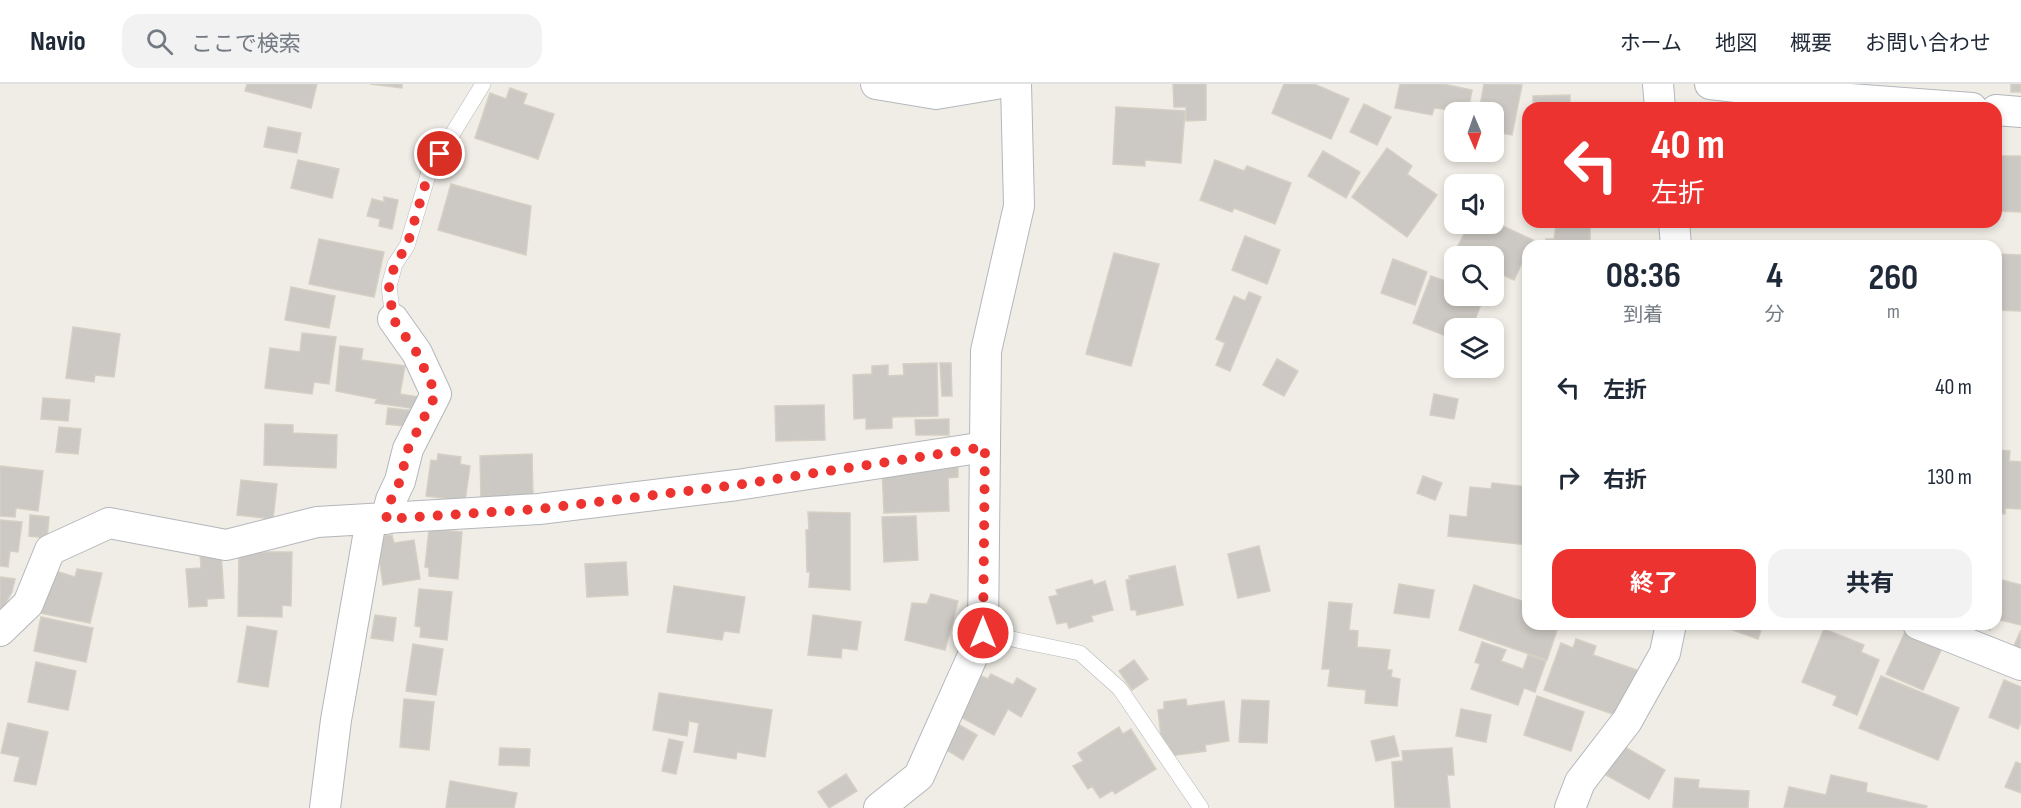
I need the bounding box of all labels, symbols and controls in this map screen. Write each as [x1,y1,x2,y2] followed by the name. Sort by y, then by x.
[122,14,542,68] search box
[30,25,86,58] text: Navio
[143,25,176,58] icon: search
[191,31,301,58] text: ここで検索
[1620,31,1682,56] text: ホーム
[1715,31,1757,56] text: 地図
[1790,31,1832,56] text: 概要
[1865,31,1991,56] text: お問い合わせ
[1444,102,1504,162] north arrow
[1444,102,1504,378] map controls
[1651,120,1725,171] text: 40 m
[1552,126,1630,204] icon: left
[414,128,465,179] pin
[423,137,456,170] icon: arrive
[1444,174,1504,234] button: sound
[1651,178,1705,210] text: 左折
[1444,246,1504,306] button: search
[1606,255,1681,298] text: 08:36
[1766,255,1783,298] text: 4
[1868,257,1918,300] text: 260
[1887,300,1900,324] text: m
[1623,303,1663,327] text: 到着
[1765,303,1785,327] text: 分
[1444,318,1504,378] button: layers
[1552,371,1585,404] icon: left
[1935,374,1972,401] text: 40 m
[1603,377,1647,404] text: 左折
[1552,461,1585,494] icon: right
[1928,464,1972,491] text: 130 m
[1603,467,1647,494] text: 右折
[1552,549,1756,618] button: 終了
[1768,549,1972,618] button: 共有
[951,601,1015,665] position arrow

